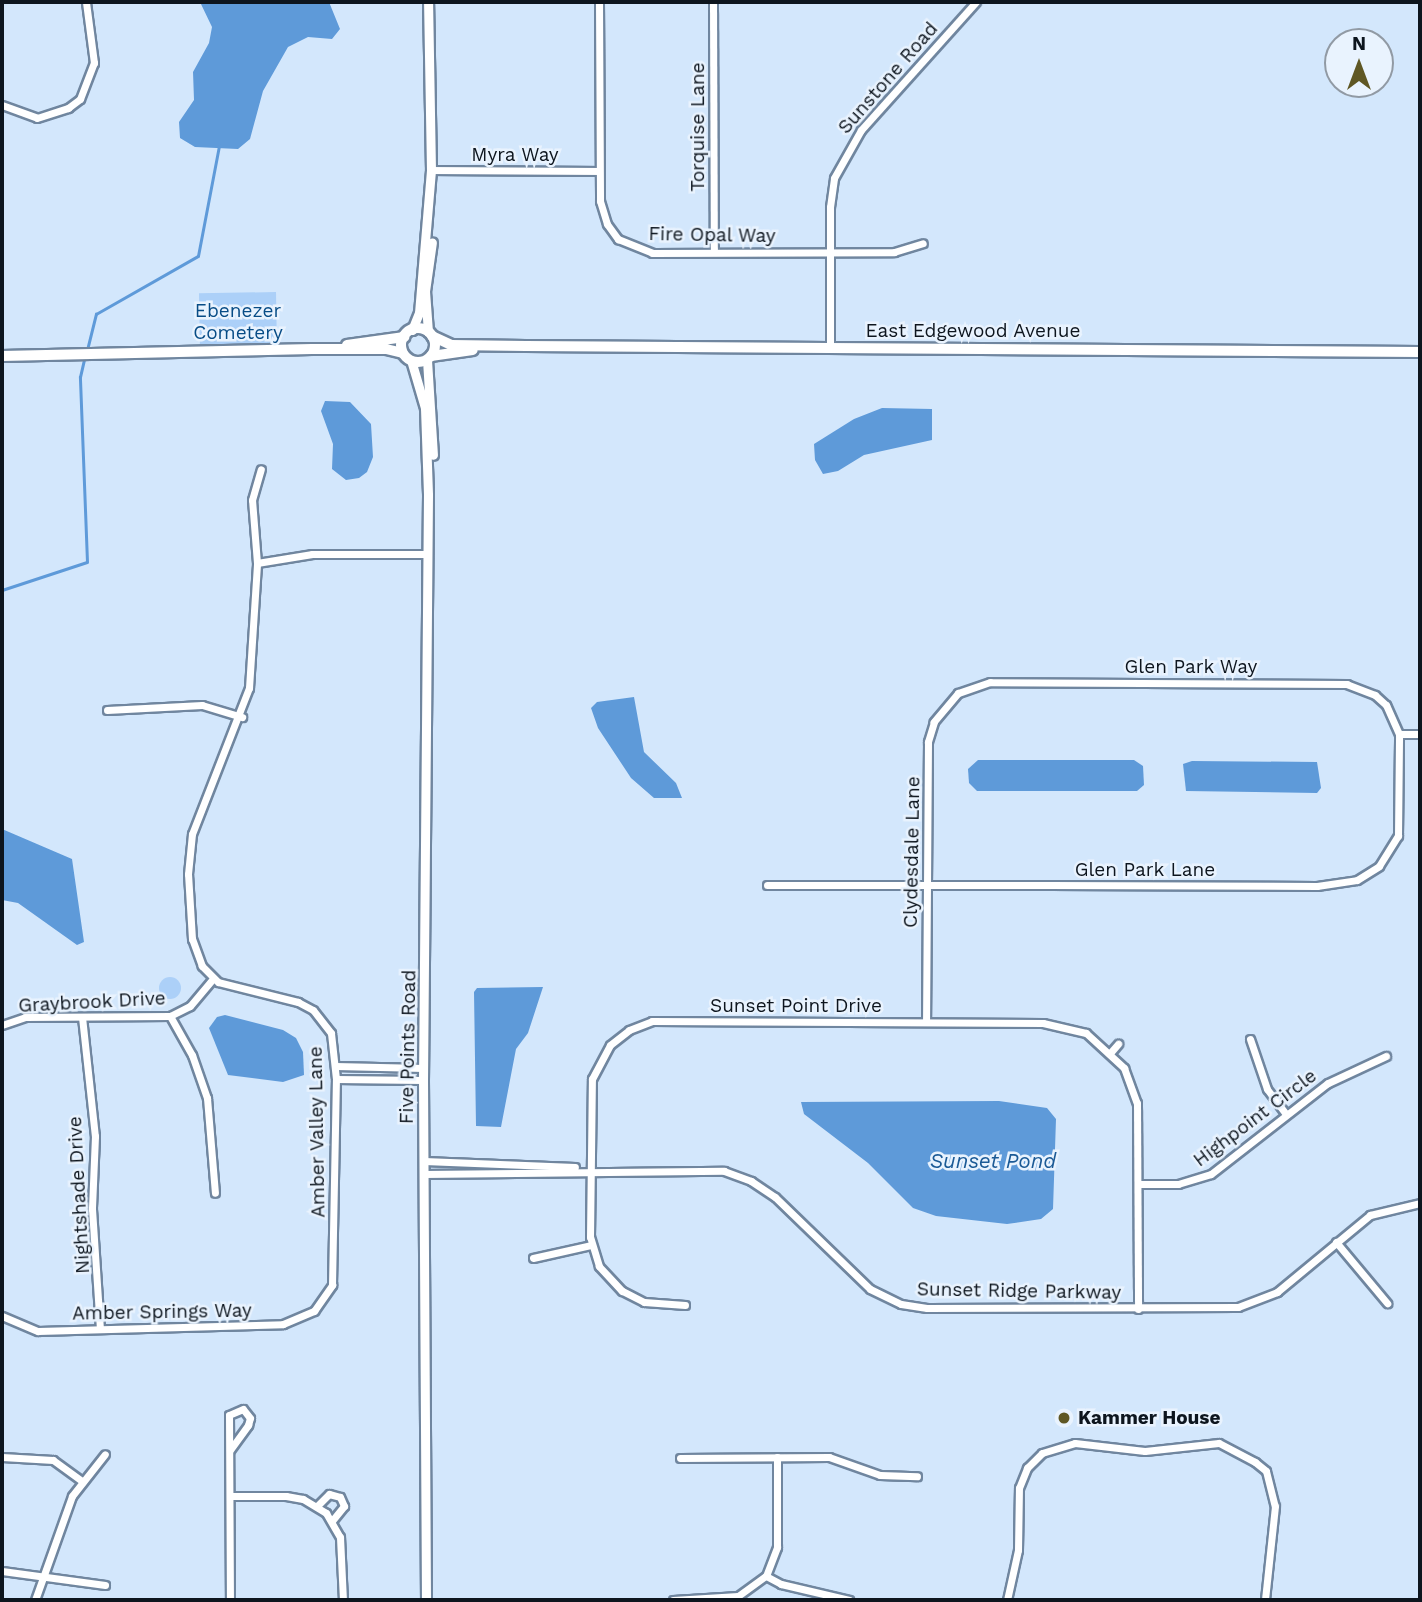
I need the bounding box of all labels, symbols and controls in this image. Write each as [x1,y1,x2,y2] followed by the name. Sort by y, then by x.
[833,17,943,139] street label: Sunstone Road
[1324,28,1394,98] north arrow
[1352,32,1366,55] text: N
[687,62,709,192] street label: Torquise Lane
[471,144,559,166] street label: Myra Way
[648,222,776,248] street label: Fire Opal Way
[193,300,283,344] park label: Ebenezer Cometery
[865,320,1081,342] street label: East Edgewood Avenue
[1124,656,1258,678] street label: Glen Park Way
[899,776,925,928] street label: Clydesdale Lane
[1075,859,1215,881] street label: Glen Park Lane
[395,970,421,1124] street label: Five Points Road
[18,987,166,1017] street label: Graybrook Drive
[710,995,882,1017] street label: Sunset Point Drive
[304,1045,330,1219] street label: Amber Valley Lane
[1189,1064,1321,1172] street label: Highpoint Circle
[63,1116,95,1274] street label: Nightshade Drive
[930,1148,1056,1174] water label: Sunset Pond
[917,1278,1121,1304] street label: Sunset Ridge Parkway
[72,1299,252,1325] street label: Amber Springs Way
[1078,1407,1221,1429] place label: Kammer House
[1056,1410,1072,1426] marker: Kammer House

